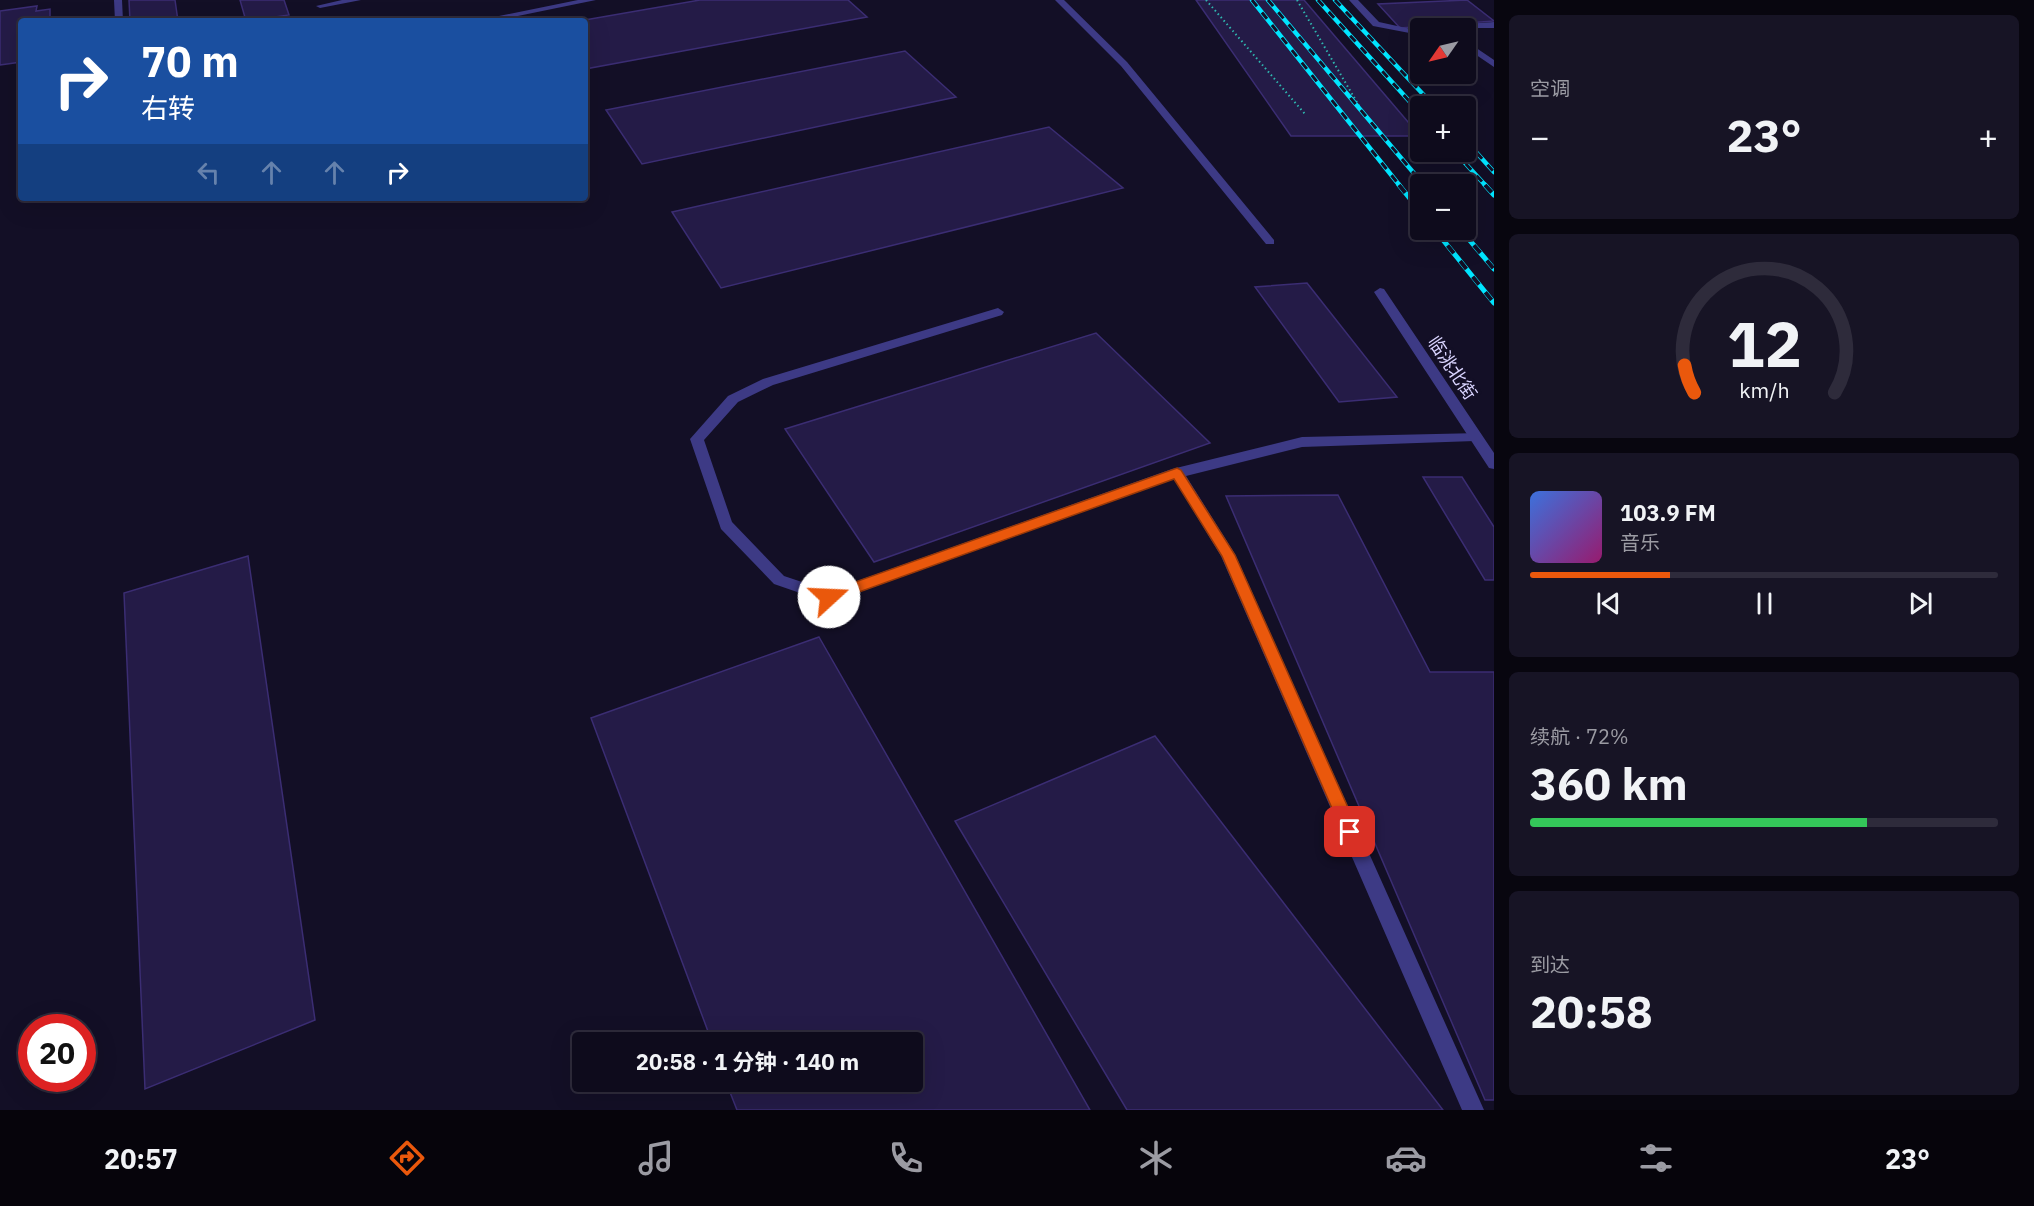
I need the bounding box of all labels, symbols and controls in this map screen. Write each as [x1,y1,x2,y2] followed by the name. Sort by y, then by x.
[1410,18,1476,84] north arrow
[1410,18,1476,240] map controls
[141,34,239,89] text: 70 m
[42,42,120,120] icon: right
[1530,75,1570,102] text: 空调
[141,90,195,125] text: 右转
[1410,96,1476,162] button: +
[1726,106,1802,164] text: 23°
[1530,115,1550,158] text: −
[1978,115,1998,158] text: +
[192,156,225,189] icon: left
[255,156,288,189] icon: ahead
[318,156,351,189] icon: ahead
[381,156,414,189] icon: right
[1410,174,1476,240] button: −
[1727,303,1801,384] text: 12
[1423,331,1482,404] street label: 临洮北街
[1739,376,1789,404] text: km/h
[1620,498,1716,527] text: 103.9 FM
[1620,529,1660,556] text: 音乐
[797,565,861,629] position arrow
[1592,587,1625,620] icon: previous
[1748,587,1781,620] icon: pause
[1904,587,1937,620] icon: next
[1530,723,1629,750] text: 续航 · 72%
[1530,754,1688,812] text: 360 km
[1324,806,1375,857] pin
[1333,815,1366,848] icon: arrive
[1530,951,1570,978] text: 到达
[1530,982,1653,1040] text: 20:58
[18,1014,96,1092] speed limit sign: 20
[636,1047,859,1076] text: 20:58 · 1 分钟 · 140 m
[386,1137,428,1179] icon: directions
[635,1137,677,1179] icon: music
[885,1137,927,1179] icon: phone
[1135,1137,1177,1179] icon: climate
[1385,1137,1427,1179] icon: car
[1635,1137,1677,1179] icon: filters
[104,1141,178,1176] text: 20:57
[1885,1141,1930,1176] text: 23°

